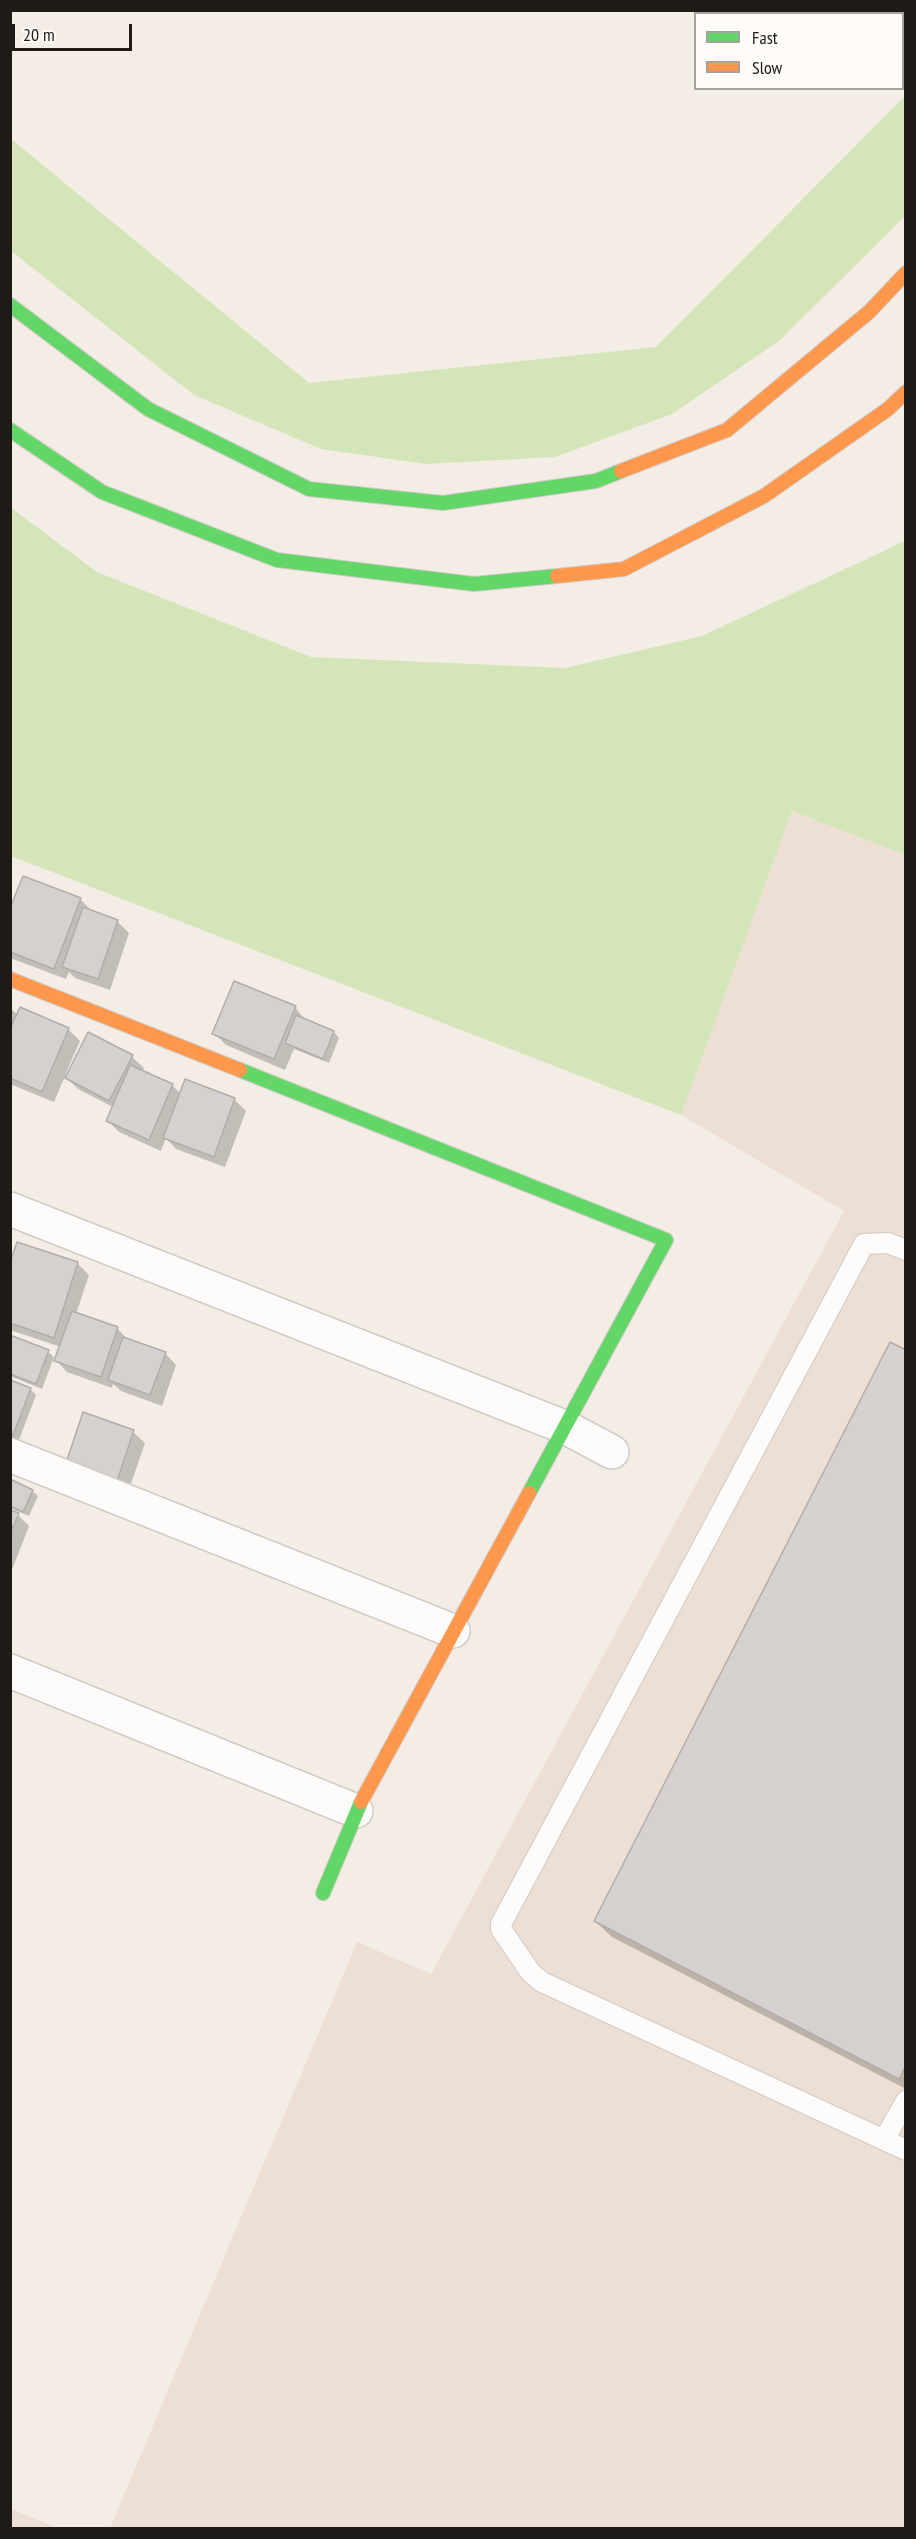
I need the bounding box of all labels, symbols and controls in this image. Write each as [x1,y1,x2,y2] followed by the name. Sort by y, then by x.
[15,12,135,50] scale bar
[694,12,904,90] legend
[23,23,55,46] text: 20 m
[752,26,778,49] text: Fast
[752,56,782,79] text: Slow

